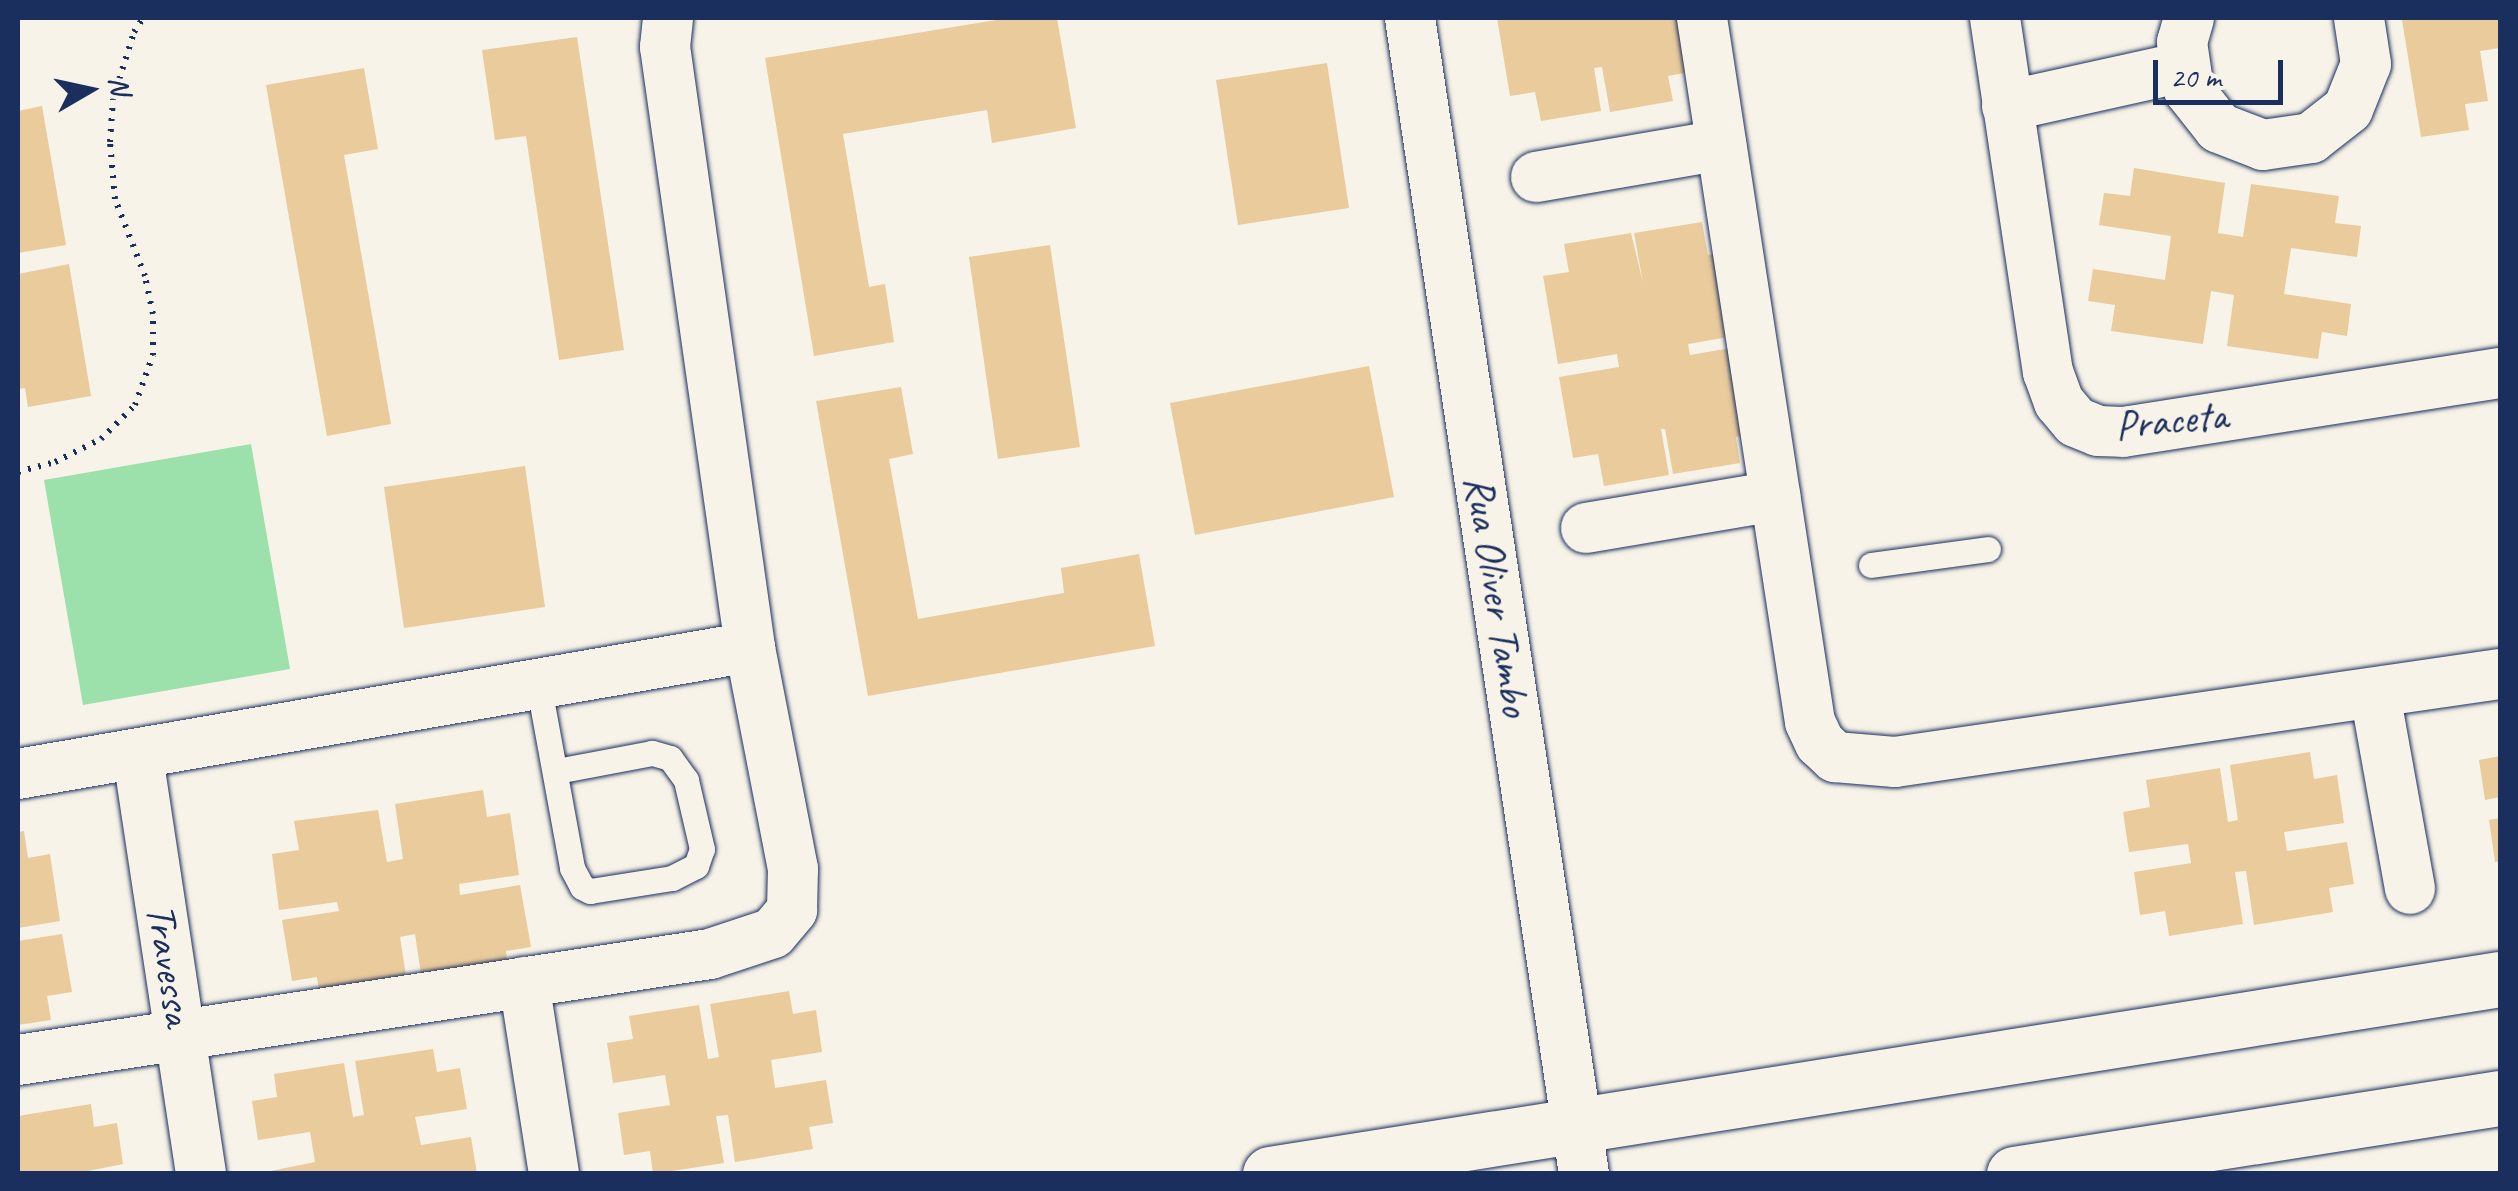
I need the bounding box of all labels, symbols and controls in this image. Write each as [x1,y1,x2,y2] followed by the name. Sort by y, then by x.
[40,40,140,140] north arrow
[2158,40,2288,102] scale bar
[2170,58,2221,96] text: 20 m
[101,74,139,97] text: N
[2113,390,2229,452] street label: Praceta
[1453,472,1541,720] street label: Rua Oliver Tambo
[135,901,203,1029] street label: Travessa

